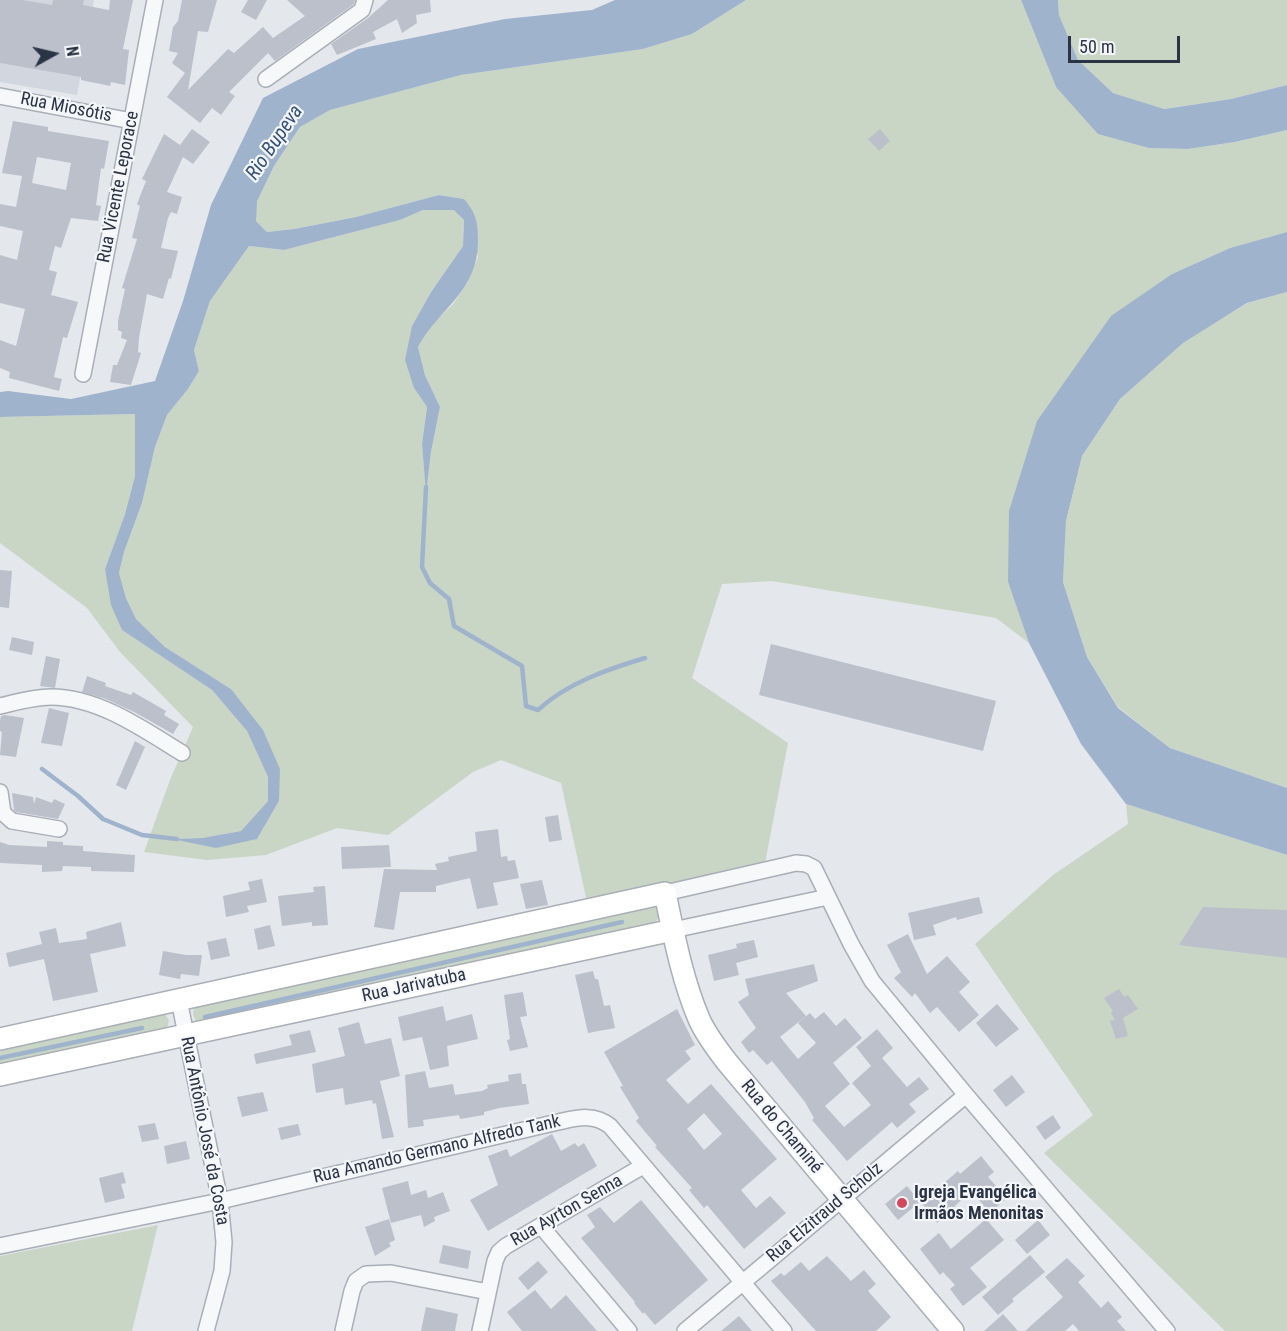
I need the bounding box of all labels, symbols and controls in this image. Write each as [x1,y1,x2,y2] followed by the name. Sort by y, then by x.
[24,24,84,84] north arrow
[1071,24,1184,62] scale bar
[1079,36,1114,57] text: 50 m
[62,45,82,58] text: N
[18,89,114,127] street label: Rua Miosótis
[241,101,309,185] water label: Rio Bupeva
[94,109,144,265] street label: Rua Vicente Leporace
[360,964,468,1008] street label: Rua Jarivatuba
[175,1035,233,1227] street label: Rua Antônio José da Costa
[736,1076,826,1178] street label: Rua do Chaminé
[311,1111,563,1189] street label: Rua Amando Germano Alfredo Tank
[763,1158,887,1268] street label: Rua Elzitraud Scholz
[507,1170,627,1252] street label: Rua Ayrton Senna
[914,1182,1044,1224] place label: Igreja Evangélica Irmãos Menonitas
[895,1196,909,1210] marker: Igreja Evangélica Irmãos Menonitas

